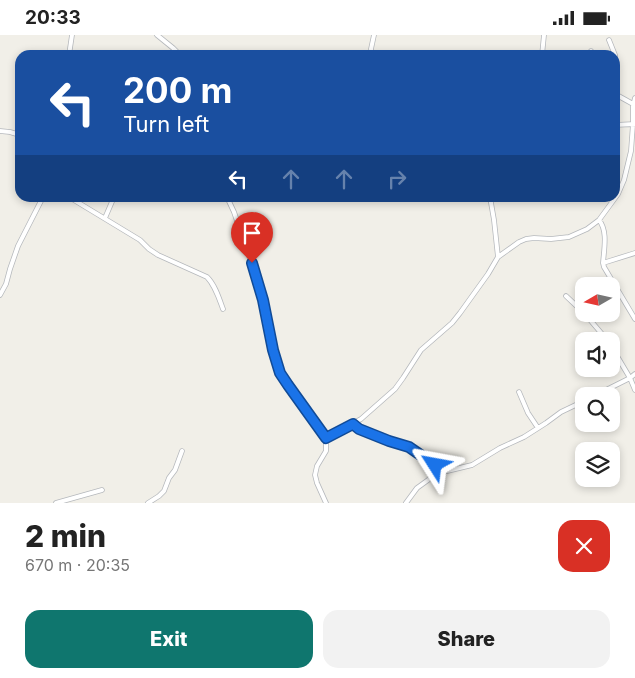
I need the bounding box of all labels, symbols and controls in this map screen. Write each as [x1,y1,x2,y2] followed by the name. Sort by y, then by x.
[25,6,81,29] text: 20:33
[123,69,232,111] text: 200 m
[40,70,105,135] icon: left
[123,111,209,137] text: Turn left
[224,165,252,193] icon: left
[277,165,305,193] icon: ahead
[330,165,358,193] icon: ahead
[383,165,411,193] icon: right
[231,212,273,263] pin
[238,219,266,247] icon: arrive
[575,277,620,323] north arrow
[575,277,620,487] map controls
[575,332,620,377] button: sound
[575,387,620,432] button: search
[408,438,460,490] position arrow
[575,442,620,487] button: layers
[25,518,106,554] text: 2 min
[558,520,610,572] button: close
[25,555,130,575] text: 670 m · 20:35
[25,610,313,668] button: Exit
[323,610,610,668] button: Share

